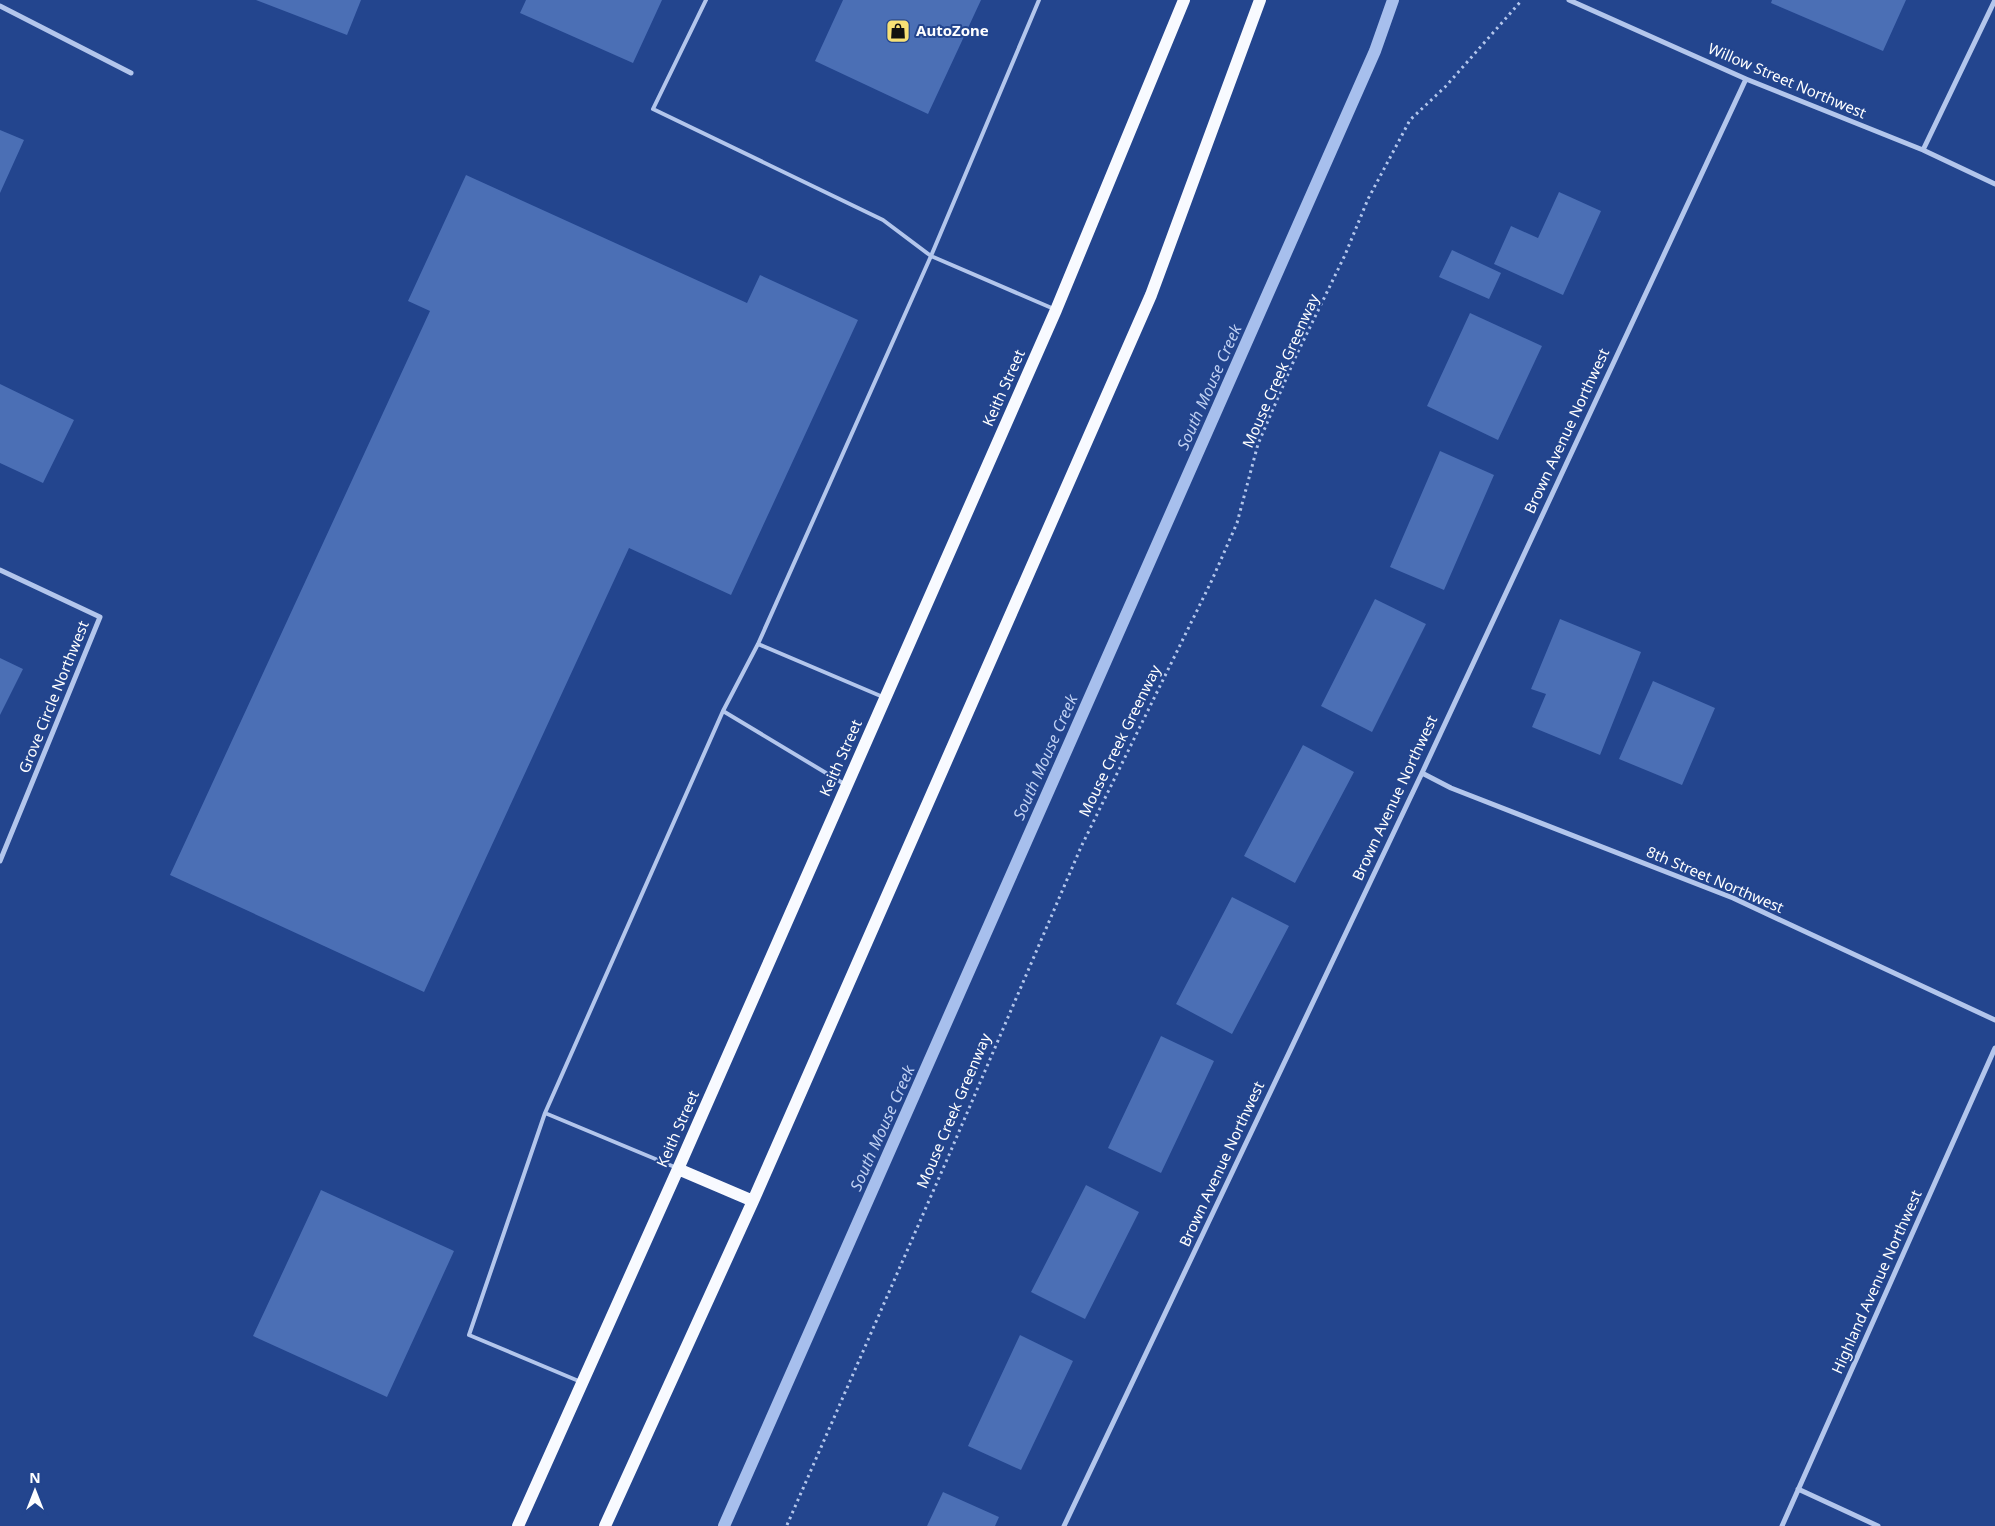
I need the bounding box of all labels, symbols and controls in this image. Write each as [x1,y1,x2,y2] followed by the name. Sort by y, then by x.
[885,18,911,44] shop icon: AutoZone
[916,20,989,40] place label: AutoZone
[1705,38,1870,123] street label: Willow Street Northwest
[1237,290,1323,451] street label: Mouse Creek Greenway
[1171,320,1247,453] water label: South Mouse Creek
[1519,344,1613,516] street label: Brown Avenue Northwest
[977,346,1029,429] street label: Keith Street
[13,617,93,776] street label: Grove Circle Northwest
[1074,661,1165,820] street label: Mouse Creek Greenway
[1007,690,1083,823] water label: South Mouse Creek
[1347,711,1441,883] street label: Brown Avenue Northwest
[814,716,866,799] street label: Keith Street
[1644,841,1788,917] street label: 8th Street Northwest
[911,1030,995,1191] street label: Mouse Creek Greenway
[844,1061,920,1194] water label: South Mouse Creek
[1174,1077,1268,1249] street label: Brown Avenue Northwest
[651,1087,703,1170] street label: Keith Street
[1826,1186,1926,1377] street label: Highland Avenue Northwest
[10,1466,60,1516] north arrow
[29,1468,41,1487] text: N

